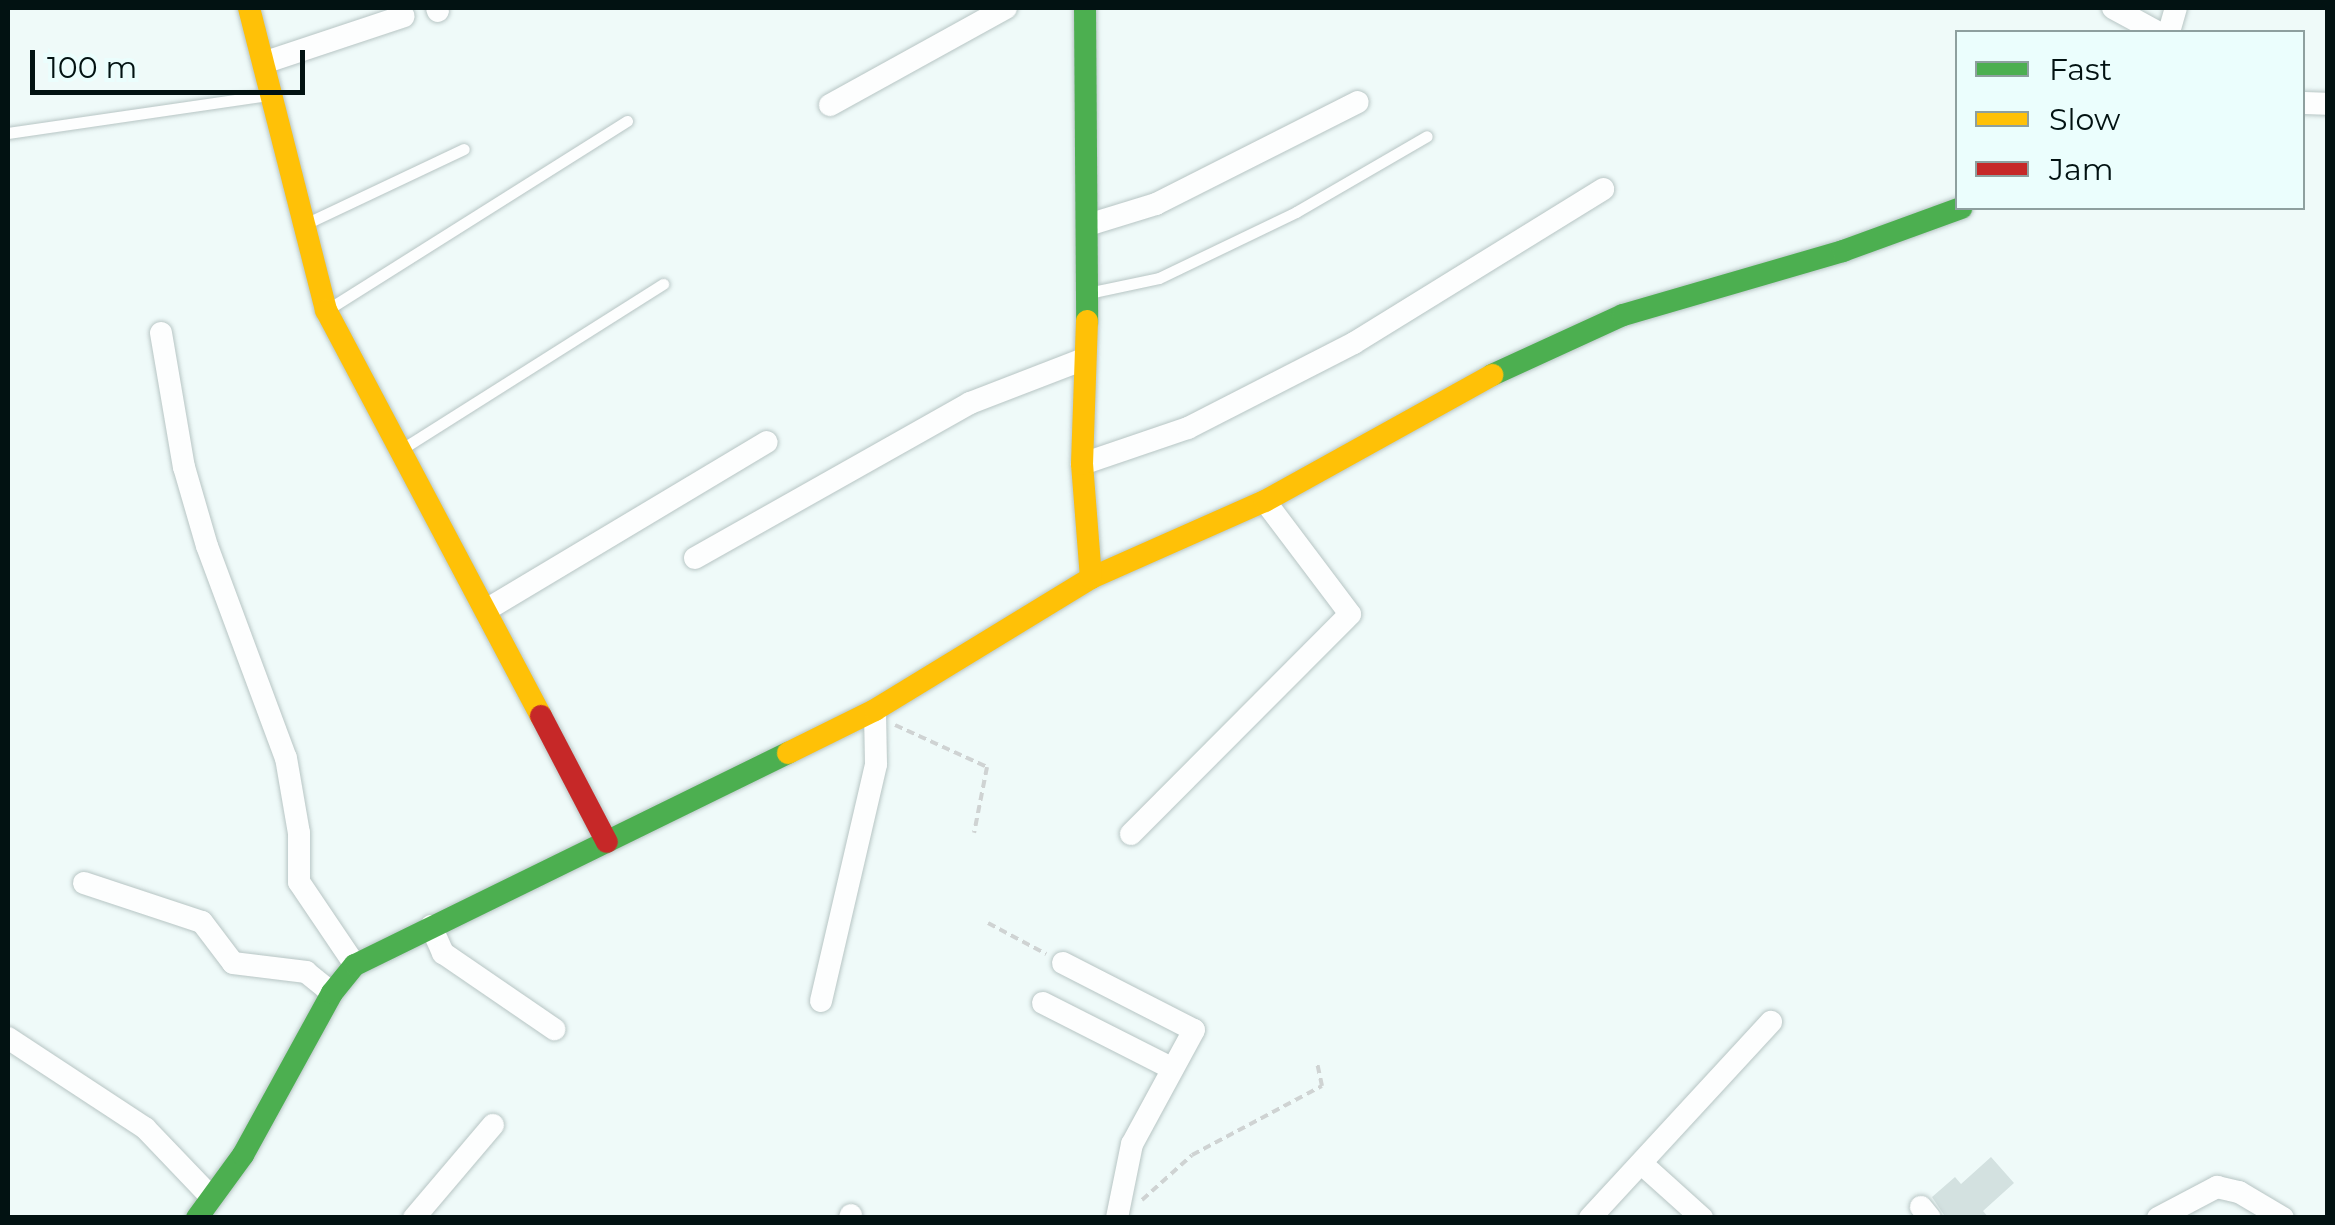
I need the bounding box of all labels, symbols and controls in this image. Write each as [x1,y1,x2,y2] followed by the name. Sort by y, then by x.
[35,30,310,92] scale bar
[1955,30,2305,210] legend
[47,49,137,86] text: 100 m
[2049,51,2112,88] text: Fast
[2049,101,2120,138] text: Slow
[2049,151,2114,188] text: Jam

